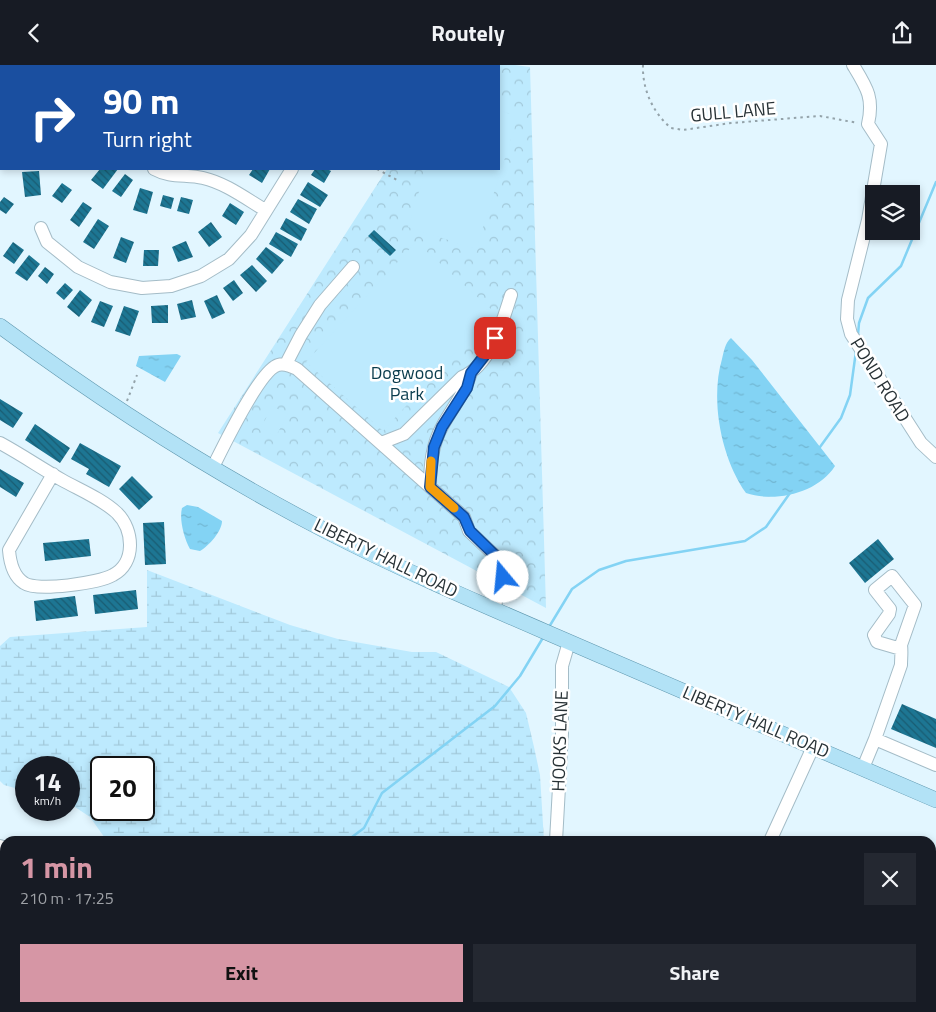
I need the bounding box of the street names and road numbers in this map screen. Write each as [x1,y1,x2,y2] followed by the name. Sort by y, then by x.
[689,94,777,129] street label: GULL LANE
[844,332,917,427] street label: POND ROAD
[310,511,463,604] street label: LIBERTY HALL ROAD
[679,678,834,765] street label: LIBERTY HALL ROAD
[544,690,575,792] street label: HOOKS LANE

